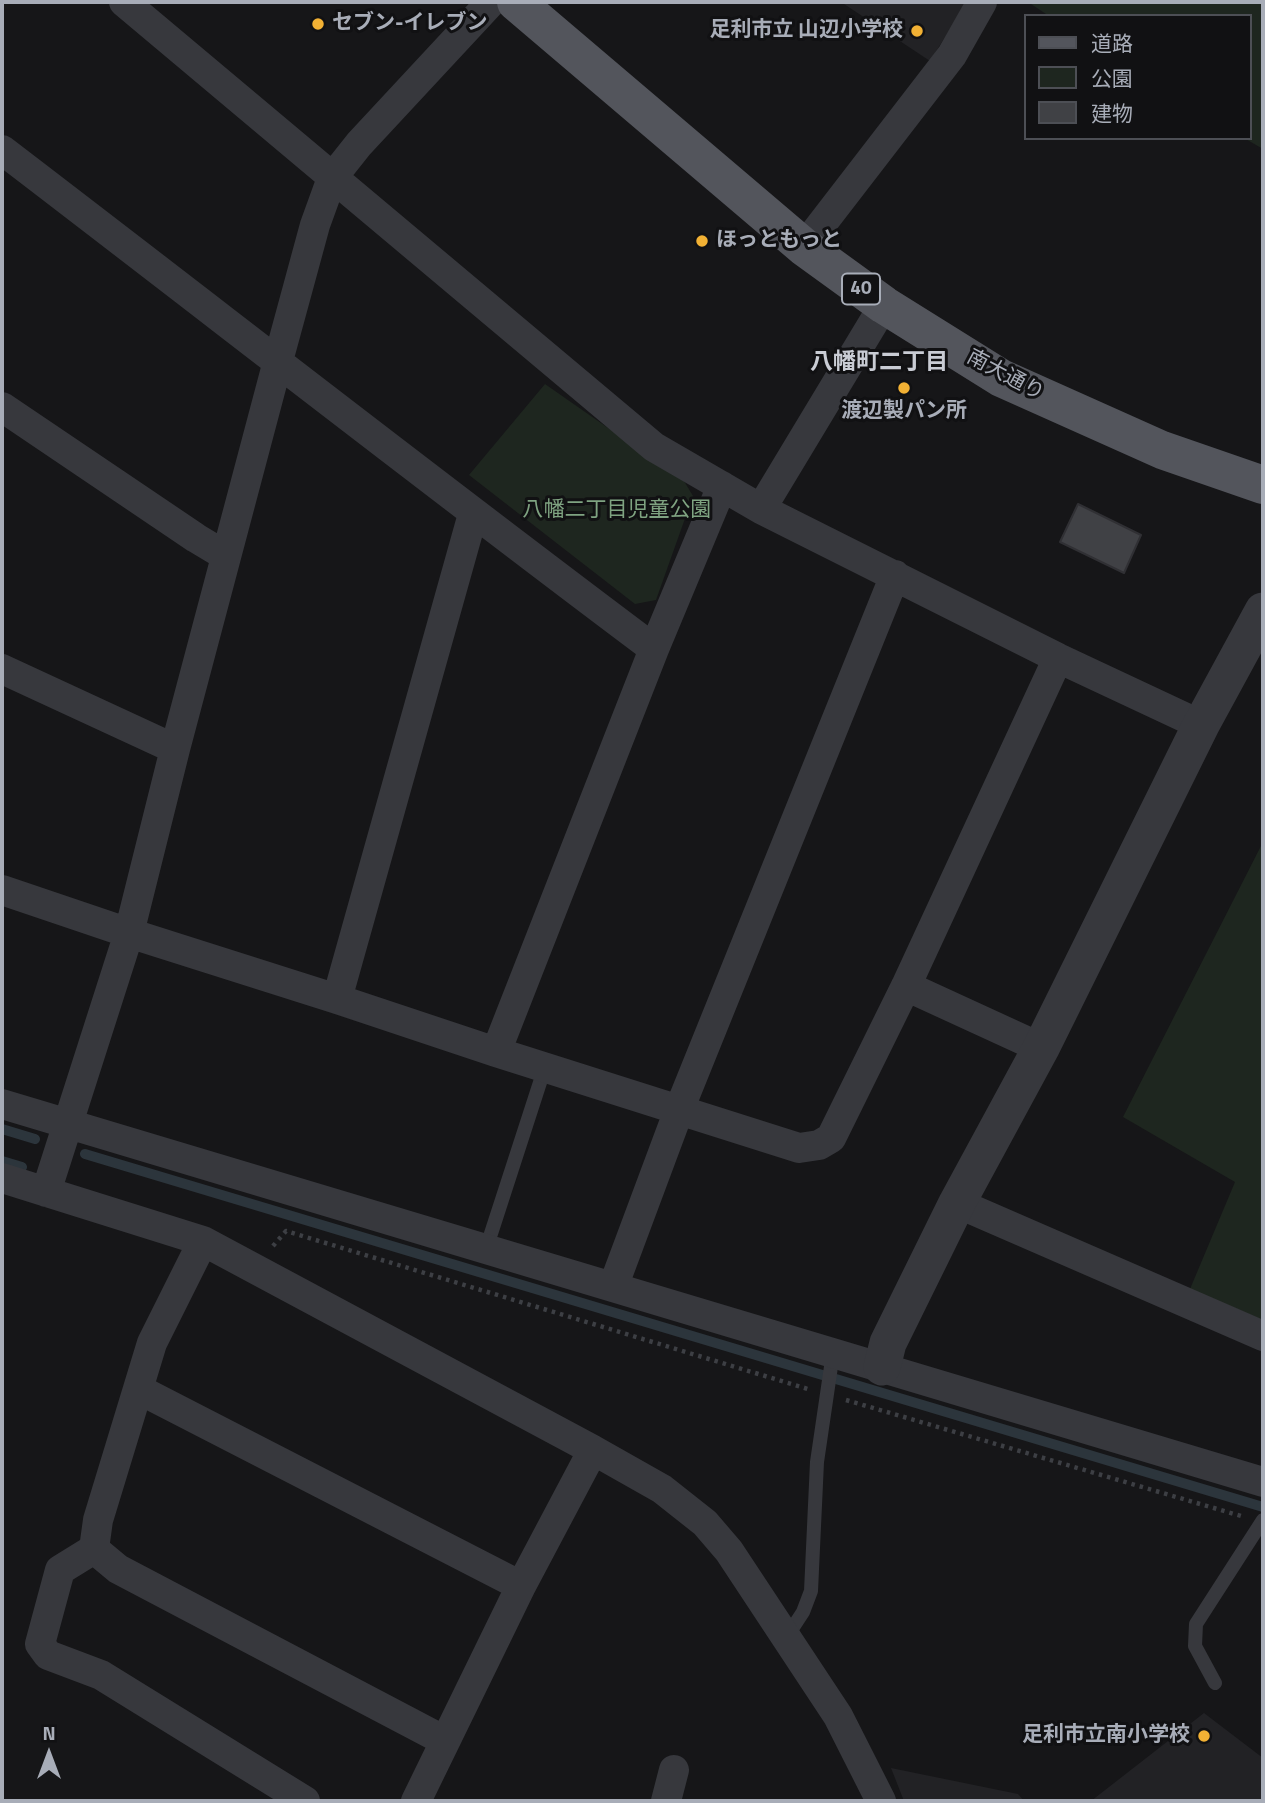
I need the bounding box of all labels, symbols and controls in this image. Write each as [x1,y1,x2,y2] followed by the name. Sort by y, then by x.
[332,11,488,37] place label: セブン-イレブン
[1024,14,1251,140] legend
[310,16,326,32] marker: セブン-イレブン
[709,18,903,44] place label: 足利市立 山辺小学校
[909,23,925,39] marker: 足利市立 山辺小学校
[1091,27,1133,59] text: 道路
[1091,62,1133,94] text: 公園
[1091,97,1133,129] text: 建物
[716,228,842,254] place label: ほっともっと
[694,233,710,249] marker: ほっともっと
[842,274,880,304] road number: 40
[962,345,1048,407] street label: 南大通り
[810,349,948,377] district label: 八幡町二丁目
[896,380,912,396] marker: 渡辺製パン所
[841,399,967,425] place label: 渡辺製パン所
[523,498,711,524] park label: 八幡二丁目児童公園
[42,1718,56,1747] text: N
[14,1719,84,1789] north arrow
[1022,1723,1190,1749] place label: 足利市立南小学校
[1196,1728,1212,1744] marker: 足利市立南小学校

